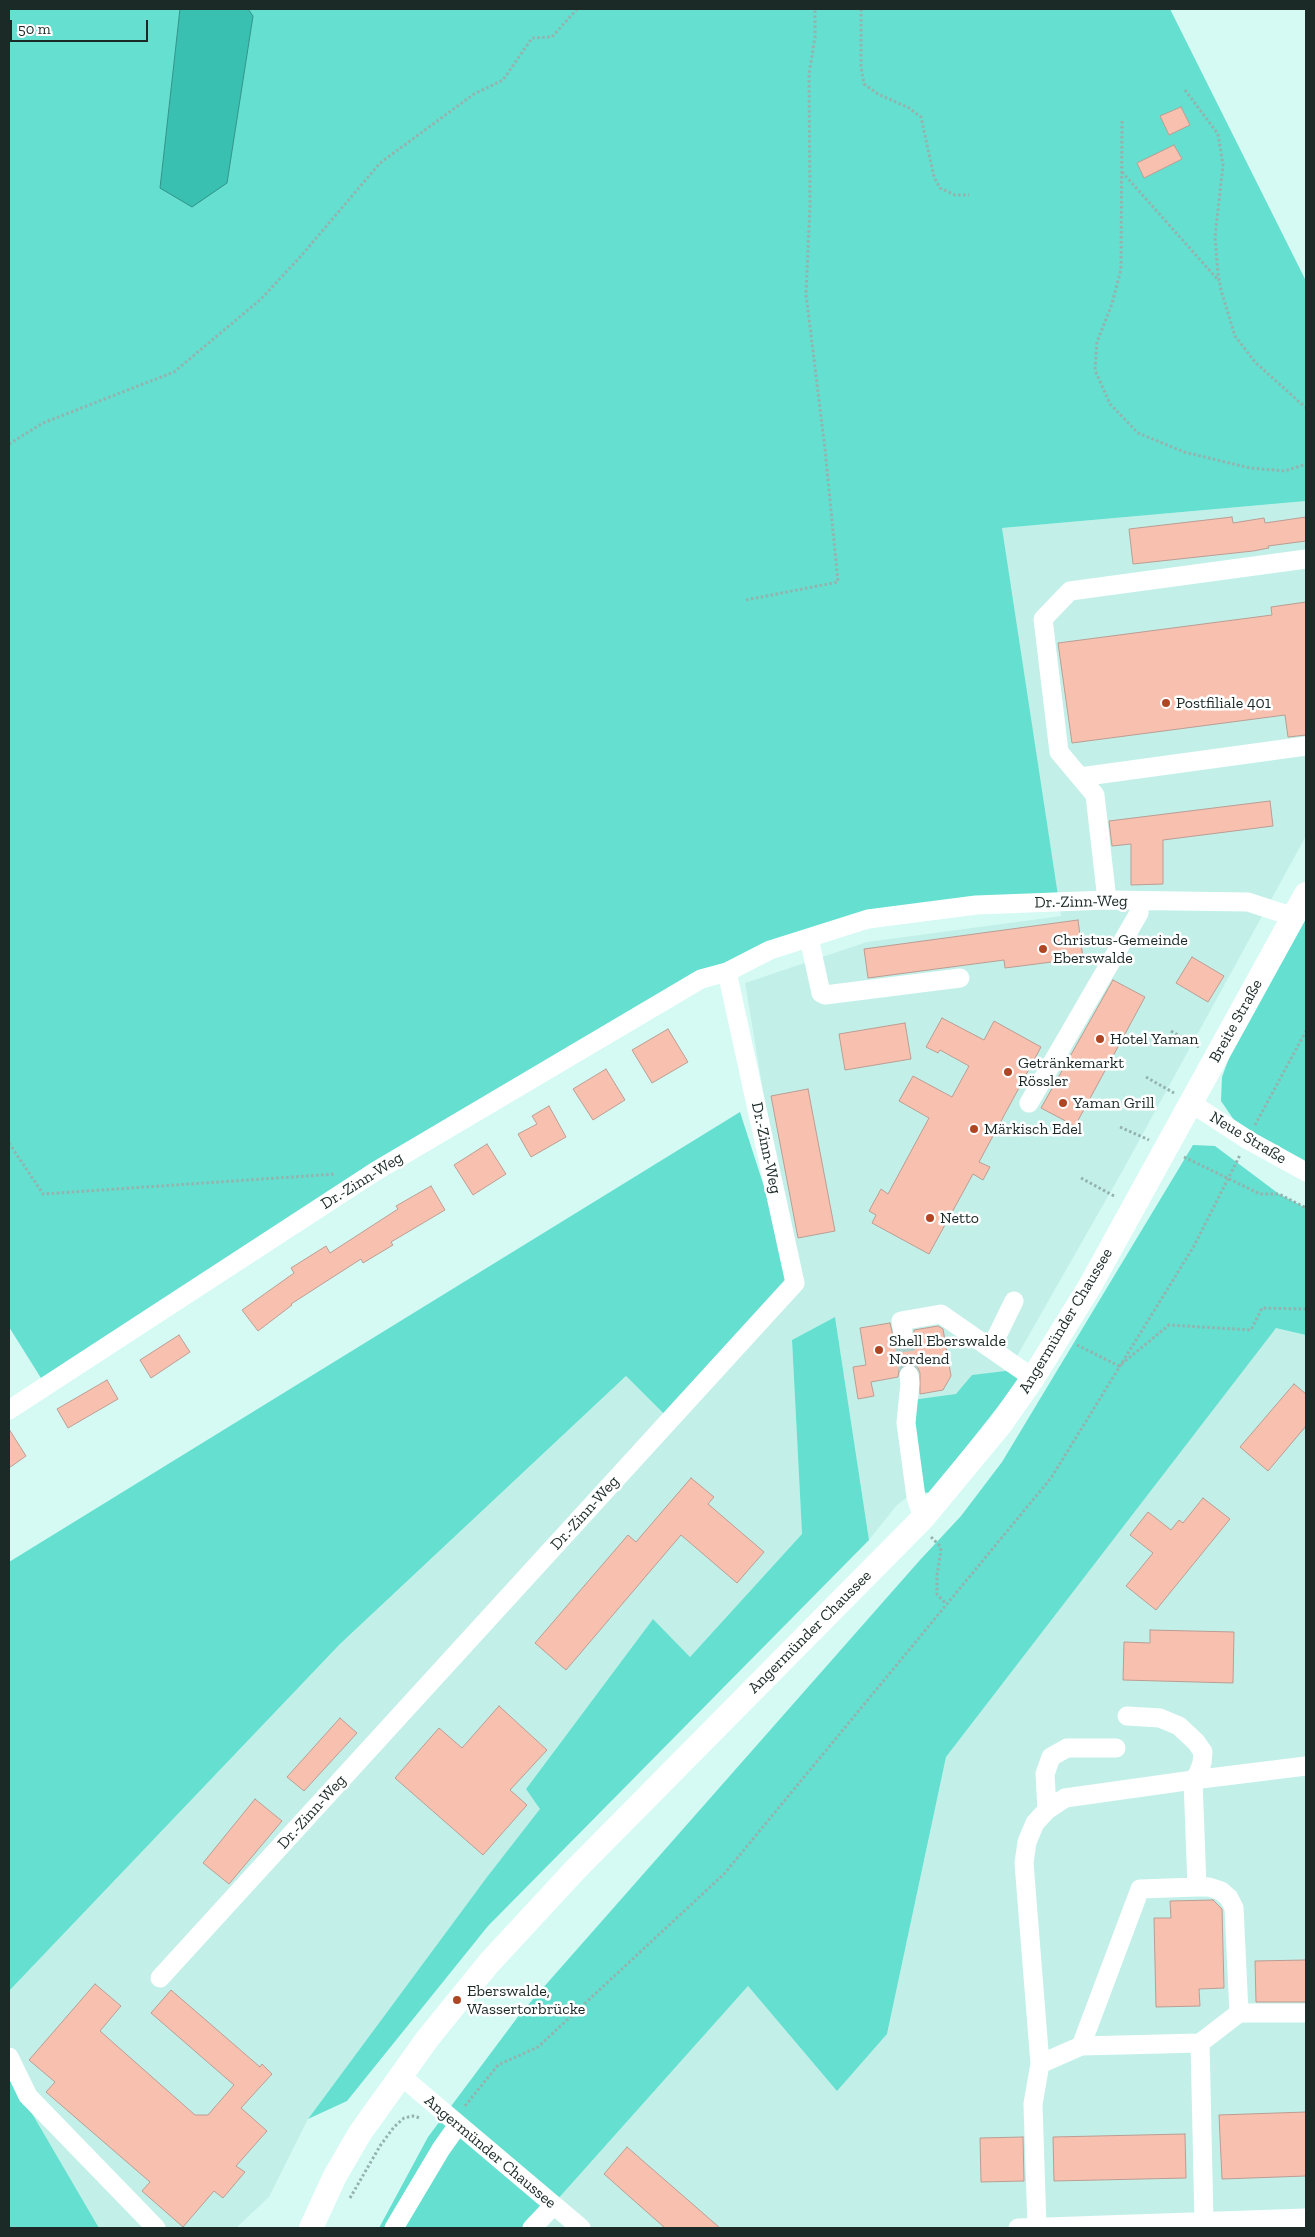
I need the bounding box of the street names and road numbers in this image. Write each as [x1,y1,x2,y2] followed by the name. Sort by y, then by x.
[1034,892,1128,912] street label: Dr.-Zinn-Weg
[1205,976,1267,1066] street label: Breite Straße
[747,1100,785,1196] street label: Dr.-Zinn-Weg
[1206,1108,1290,1168] street label: Neue Straße
[317,1148,407,1214] street label: Dr.-Zinn-Weg
[1015,1245,1117,1397] street label: Angermünder Chaussee
[547,1472,623,1554] street label: Dr.-Zinn-Weg
[744,1566,876,1698] street label: Angermünder Chaussee
[274,1771,350,1853] street label: Dr.-Zinn-Weg
[420,2091,560,2213] street label: Angermünder Chaussee

